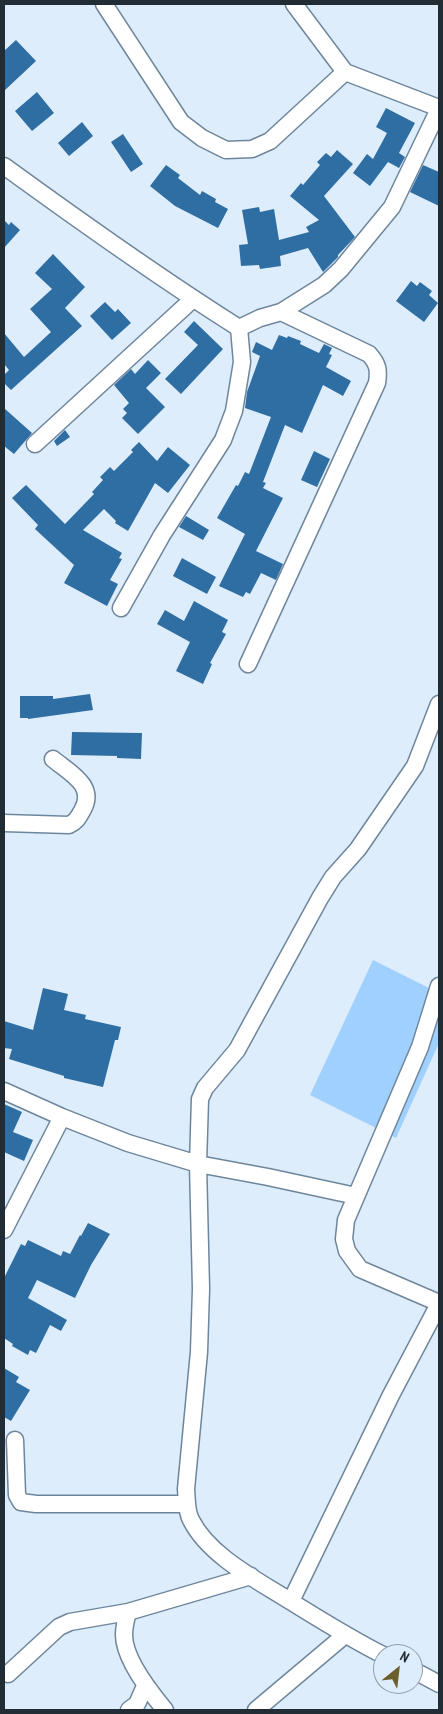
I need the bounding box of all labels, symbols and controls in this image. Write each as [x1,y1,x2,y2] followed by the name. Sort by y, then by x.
[373,1644,423,1694] north arrow
[397,1647,412,1666] text: N

